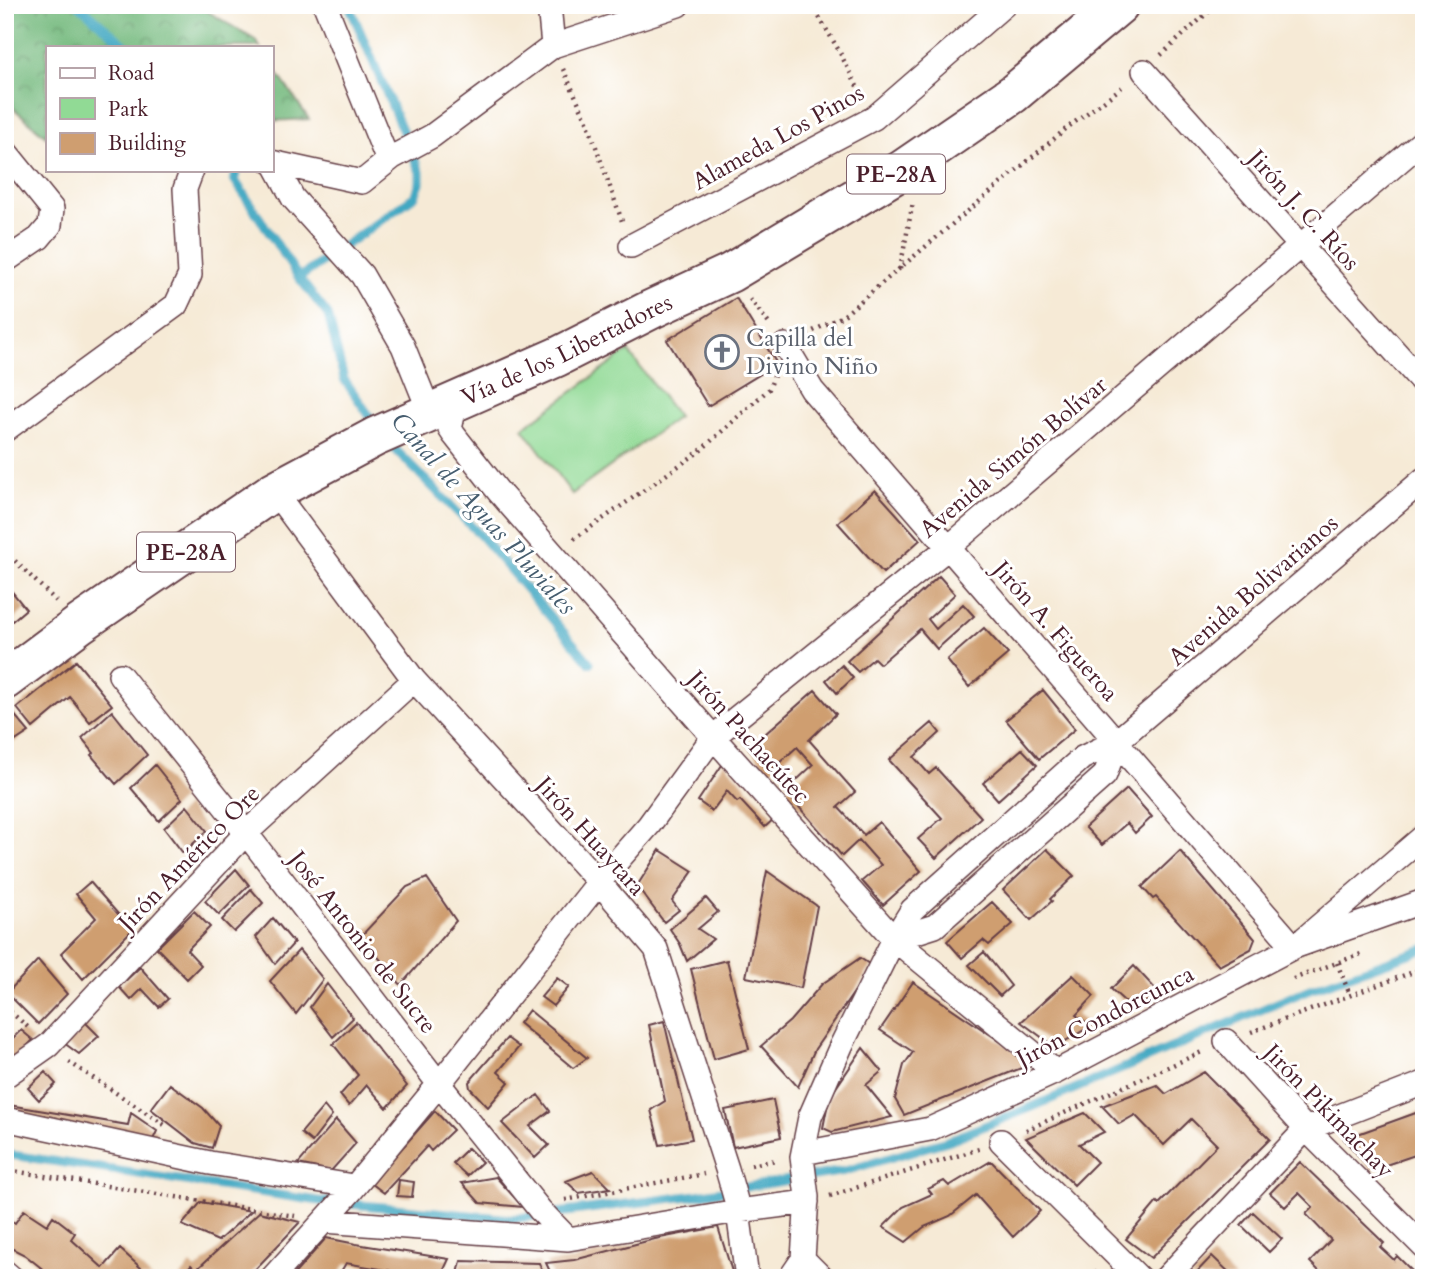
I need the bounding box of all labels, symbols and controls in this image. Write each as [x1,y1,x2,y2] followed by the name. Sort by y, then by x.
[46,46,273,172] legend
[108,59,154,88] text: Road
[686,76,870,198] street label: Alameda Los Pinos
[108,95,149,124] text: Park
[108,129,186,158] text: Building
[1238,140,1367,278] street label: Jirón J. C. Ríos
[847,154,945,194] road number: PE-28A
[456,286,678,414] street label: Vía de los Libertadores
[746,322,878,383] place label: Capilla del Divino Niño
[703,333,741,371] church icon: Capilla del Divino Niño
[912,369,1114,546] street label: Avenida Simón Bolívar
[383,404,584,622] water label: Canal de Aguas Pluviales
[1161,507,1345,673] street label: Avenida Bolivarianos
[137,532,235,572] road number: PE-28A
[983,552,1126,709] street label: Jirón A. Figueroa
[678,661,818,811] street label: Jirón Pachacútec
[526,767,654,904] street label: Jirón Huaytara
[109,778,268,941] street label: Jirón Américo Ore
[279,842,444,1041] street label: José Antonio de Sucre
[1008,957,1200,1077] street label: Jirón Condorcunca
[1254,1035,1402,1186] street label: Jirón Pikimachay

